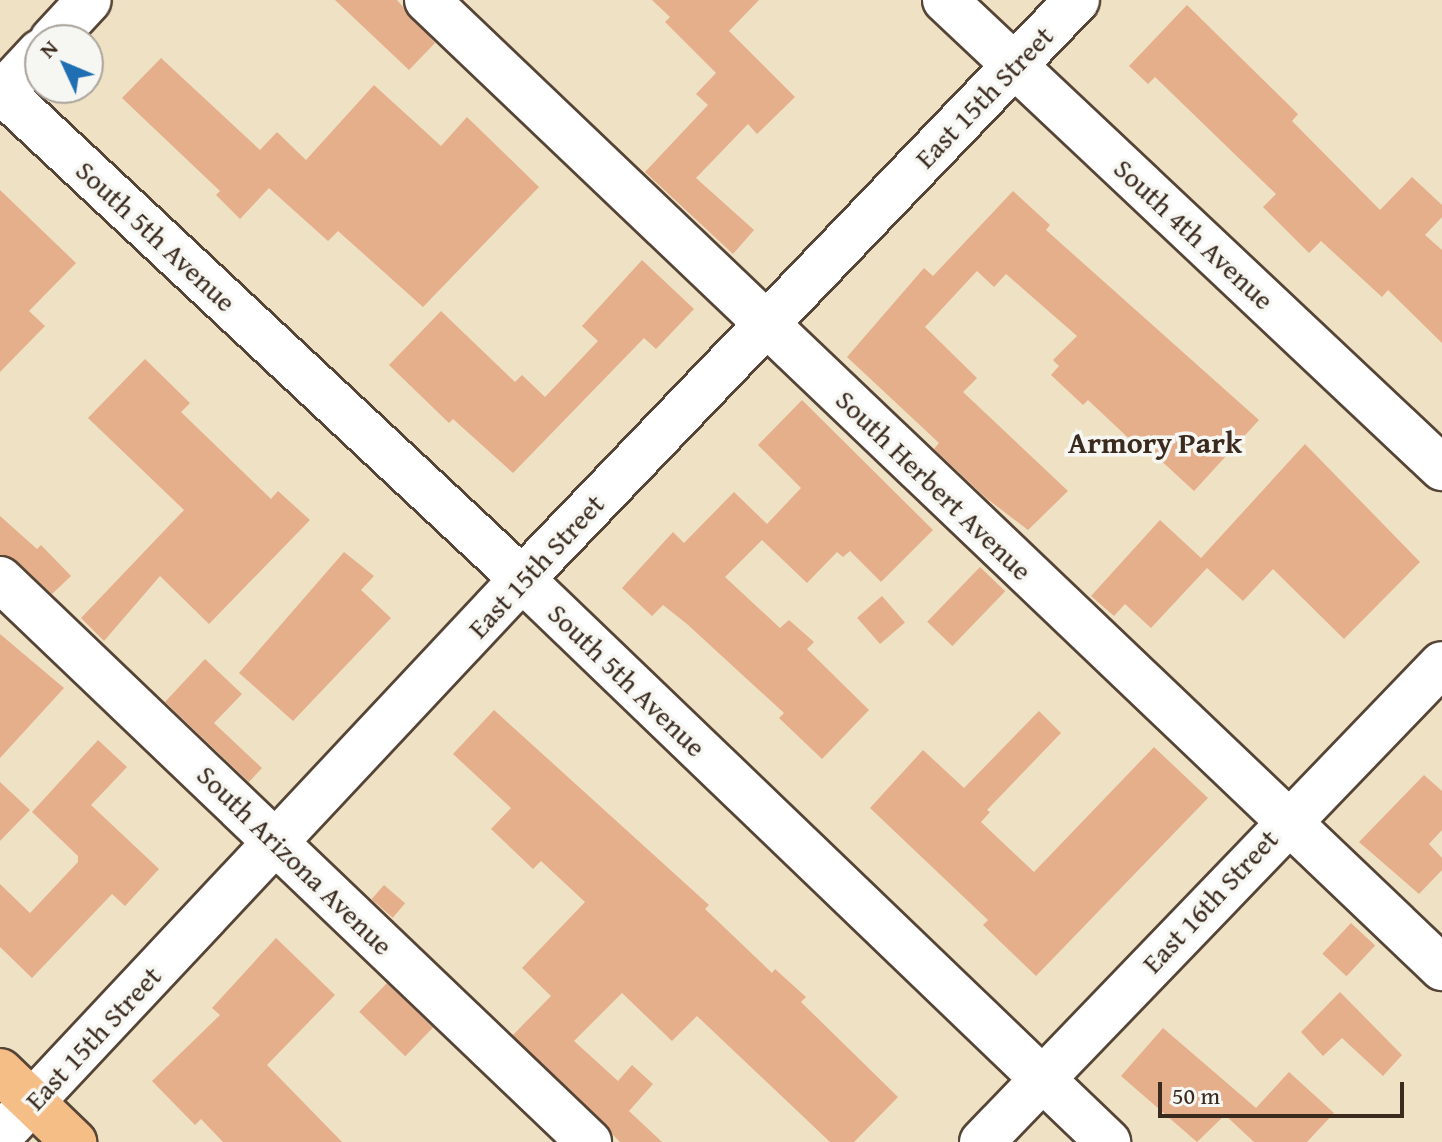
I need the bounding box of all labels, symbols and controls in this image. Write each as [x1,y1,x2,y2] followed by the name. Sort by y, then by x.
[908,19,1060,175] street label: East 15th Street
[24,24,104,104] north arrow
[32,32,65,65] text: N
[1107,151,1281,317] street label: South 4th Avenue
[69,153,243,319] street label: South 5th Avenue
[829,383,1039,587] street label: South Herbert Avenue
[1068,424,1242,460] district label: Armory Park
[461,487,611,645] street label: East 15th Street
[541,596,713,764] street label: South 5th Avenue
[190,758,400,962] street label: South Arizona Avenue
[1135,822,1285,980] street label: East 16th Street
[18,959,168,1117] street label: East 15th Street
[1162,1066,1408,1116] scale bar
[1172,1078,1220,1113] text: 50 m

